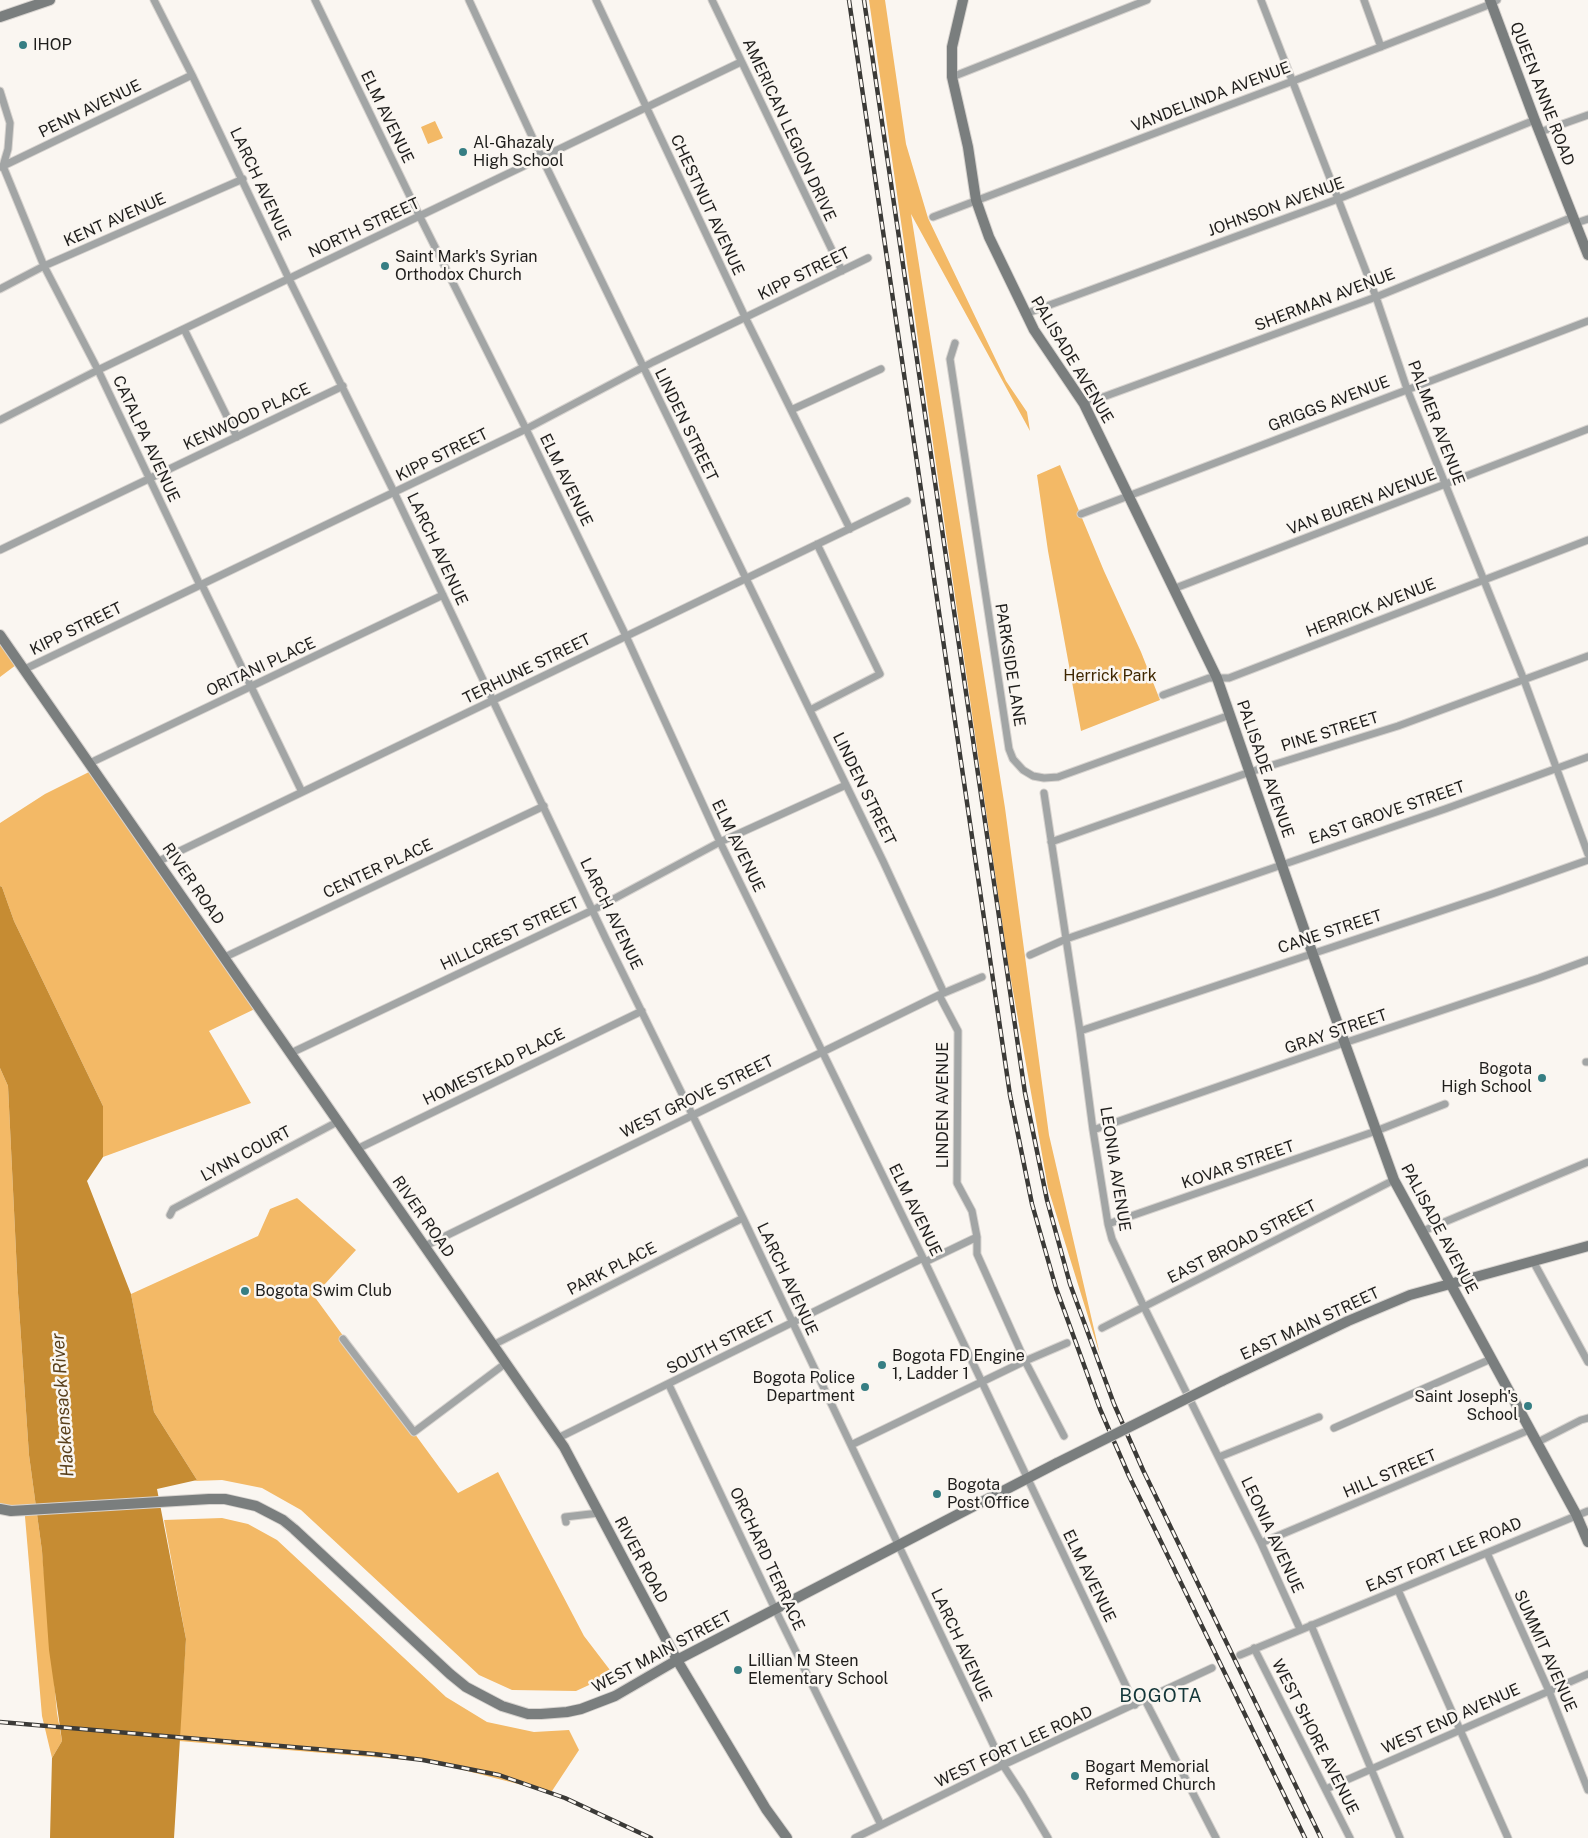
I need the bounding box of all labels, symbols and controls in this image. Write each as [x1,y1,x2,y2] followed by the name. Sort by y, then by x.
[1506,19,1578,169] street label: QUEEN ANNE ROAD
[33,35,72,55] place label: IHOP
[738,36,840,224] street label: AMERICAN LEGION DRIVE
[17,39,29,51] marker: IHOP
[1129,58,1293,136] street label: VANDELINDA AVENUE
[356,68,418,166] street label: ELM AVENUE
[36,76,144,142] street label: PENN AVENUE
[225,125,295,243] street label: LARCH AVENUE
[666,132,748,278] street label: CHESTNUT AVENUE
[473,133,564,171] place label: Al-Ghazaly High School
[457,146,469,158] marker: Al-Ghazaly High School
[1205,173,1347,241] street label: JOHNSON AVENUE
[61,189,169,251] street label: KENT AVENUE
[305,194,423,262] street label: NORTH STREET
[755,243,853,305] street label: KIPP STREET
[395,247,538,285] place label: Saint Mark's Syrian Orthodox Church
[379,260,391,272] marker: Saint Mark's Syrian Orthodox Church
[1252,264,1398,336] street label: SHERMAN AVENUE
[1027,293,1117,427] street label: PALISADE AVENUE
[1403,358,1469,488] street label: PALMER AVENUE
[650,365,722,485] street label: LINDEN STREET
[1266,372,1392,436] street label: GRIGGS AVENUE
[108,373,184,505] street label: CATALPA AVENUE
[180,379,314,455] street label: KENWOOD PLACE
[393,424,491,486] street label: KIPP STREET
[535,431,597,529] street label: ELM AVENUE
[1285,465,1439,539] street label: VAN BUREN AVENUE
[402,490,472,608] street label: LARCH AVENUE
[1303,574,1439,642] street label: HERRICK AVENUE
[27,598,125,660] street label: KIPP STREET
[991,602,1029,728] street label: PARKSIDE LANE
[460,630,594,708] street label: TERHUNE STREET
[203,633,319,701] street label: ORITANI PLACE
[1063,666,1157,686] park label: Herrick Park
[1232,698,1298,840] street label: PALISADE AVENUE
[1279,708,1381,756] street label: PINE STREET
[828,729,900,849] street label: LINDEN STREET
[1306,777,1468,849] street label: EAST GROVE STREET
[707,797,769,895] street label: ELM AVENUE
[320,835,436,903] street label: CENTER PLACE
[158,840,228,928] street label: RIVER ROAD
[576,855,646,973] street label: LARCH AVENUE
[437,893,583,975] street label: HILLCREST STREET
[1275,906,1385,958] street label: CANE STREET
[1282,1006,1390,1058] street label: GRAY STREET
[420,1024,568,1110] street label: HOMESTEAD PLACE
[933,1042,953,1168] street label: LINDEN AVENUE
[617,1052,777,1142] street label: WEST GROVE STREET
[1441,1059,1532,1097] place label: Bogota High School
[1536,1072,1548,1084] marker: Bogota High School
[1096,1105,1134,1233] street label: LEONIA AVENUE
[198,1122,294,1186] street label: LYNN COURT
[1179,1137,1297,1193] street label: KOVAR STREET
[884,1161,946,1259] street label: ELM AVENUE
[1397,1161,1481,1297] street label: PALISADE AVENUE
[388,1173,458,1261] street label: RIVER ROAD
[1164,1196,1320,1288] street label: EAST BROAD STREET
[752,1220,822,1338] street label: LARCH AVENUE
[564,1238,660,1300] street label: PARK PLACE
[255,1281,392,1301] place label: Bogota Swim Club
[1237,1283,1383,1365] street label: EAST MAIN STREET
[239,1285,251,1297] marker: Bogota Swim Club
[663,1307,779,1379] street label: SOUTH STREET
[47,1332,79,1478] water label: Hackensack River
[892,1346,1025,1384] place label: Bogota FD Engine 1, Ladder 1
[876,1359,888,1371] marker: Bogota FD Engine 1, Ladder 1
[752,1368,855,1406] place label: Bogota Police Department
[859,1381,871,1393] marker: Bogota Police Department
[1414,1387,1518,1425] place label: Saint Joseph's School
[1522,1400,1534,1412] marker: Saint Joseph's School
[1340,1446,1440,1502] street label: HILL STREET
[1237,1474,1307,1596] street label: LEONIA AVENUE
[947,1475,1030,1513] place label: Bogota Post Office
[725,1484,809,1634] street label: ORCHARD TERRACE
[931,1488,943,1500] marker: Bogota Post Office
[610,1513,672,1607] street label: RIVER ROAD
[1363,1513,1525,1597] street label: EAST FORT LEE ROAD
[1058,1527,1120,1625] street label: ELM AVENUE
[926,1586,996,1704] street label: LARCH AVENUE
[1509,1587,1581,1715] street label: SUMMIT AVENUE
[589,1607,735,1697] street label: WEST MAIN STREET
[748,1651,888,1689] place label: Lillian M Steen Elementary School
[1267,1656,1363,1818] street label: WEST SHORE AVENUE
[732,1664,744,1676] marker: Lillian M Steen Elementary School
[1379,1680,1523,1758] street label: WEST END AVENUE
[1118,1685,1204,1707] district label: BOGOTA
[932,1702,1096,1792] street label: WEST FORT LEE ROAD
[1085,1757,1216,1795] place label: Bogart Memorial Reformed Church
[1069,1770,1081,1782] marker: Bogart Memorial Reformed Church

